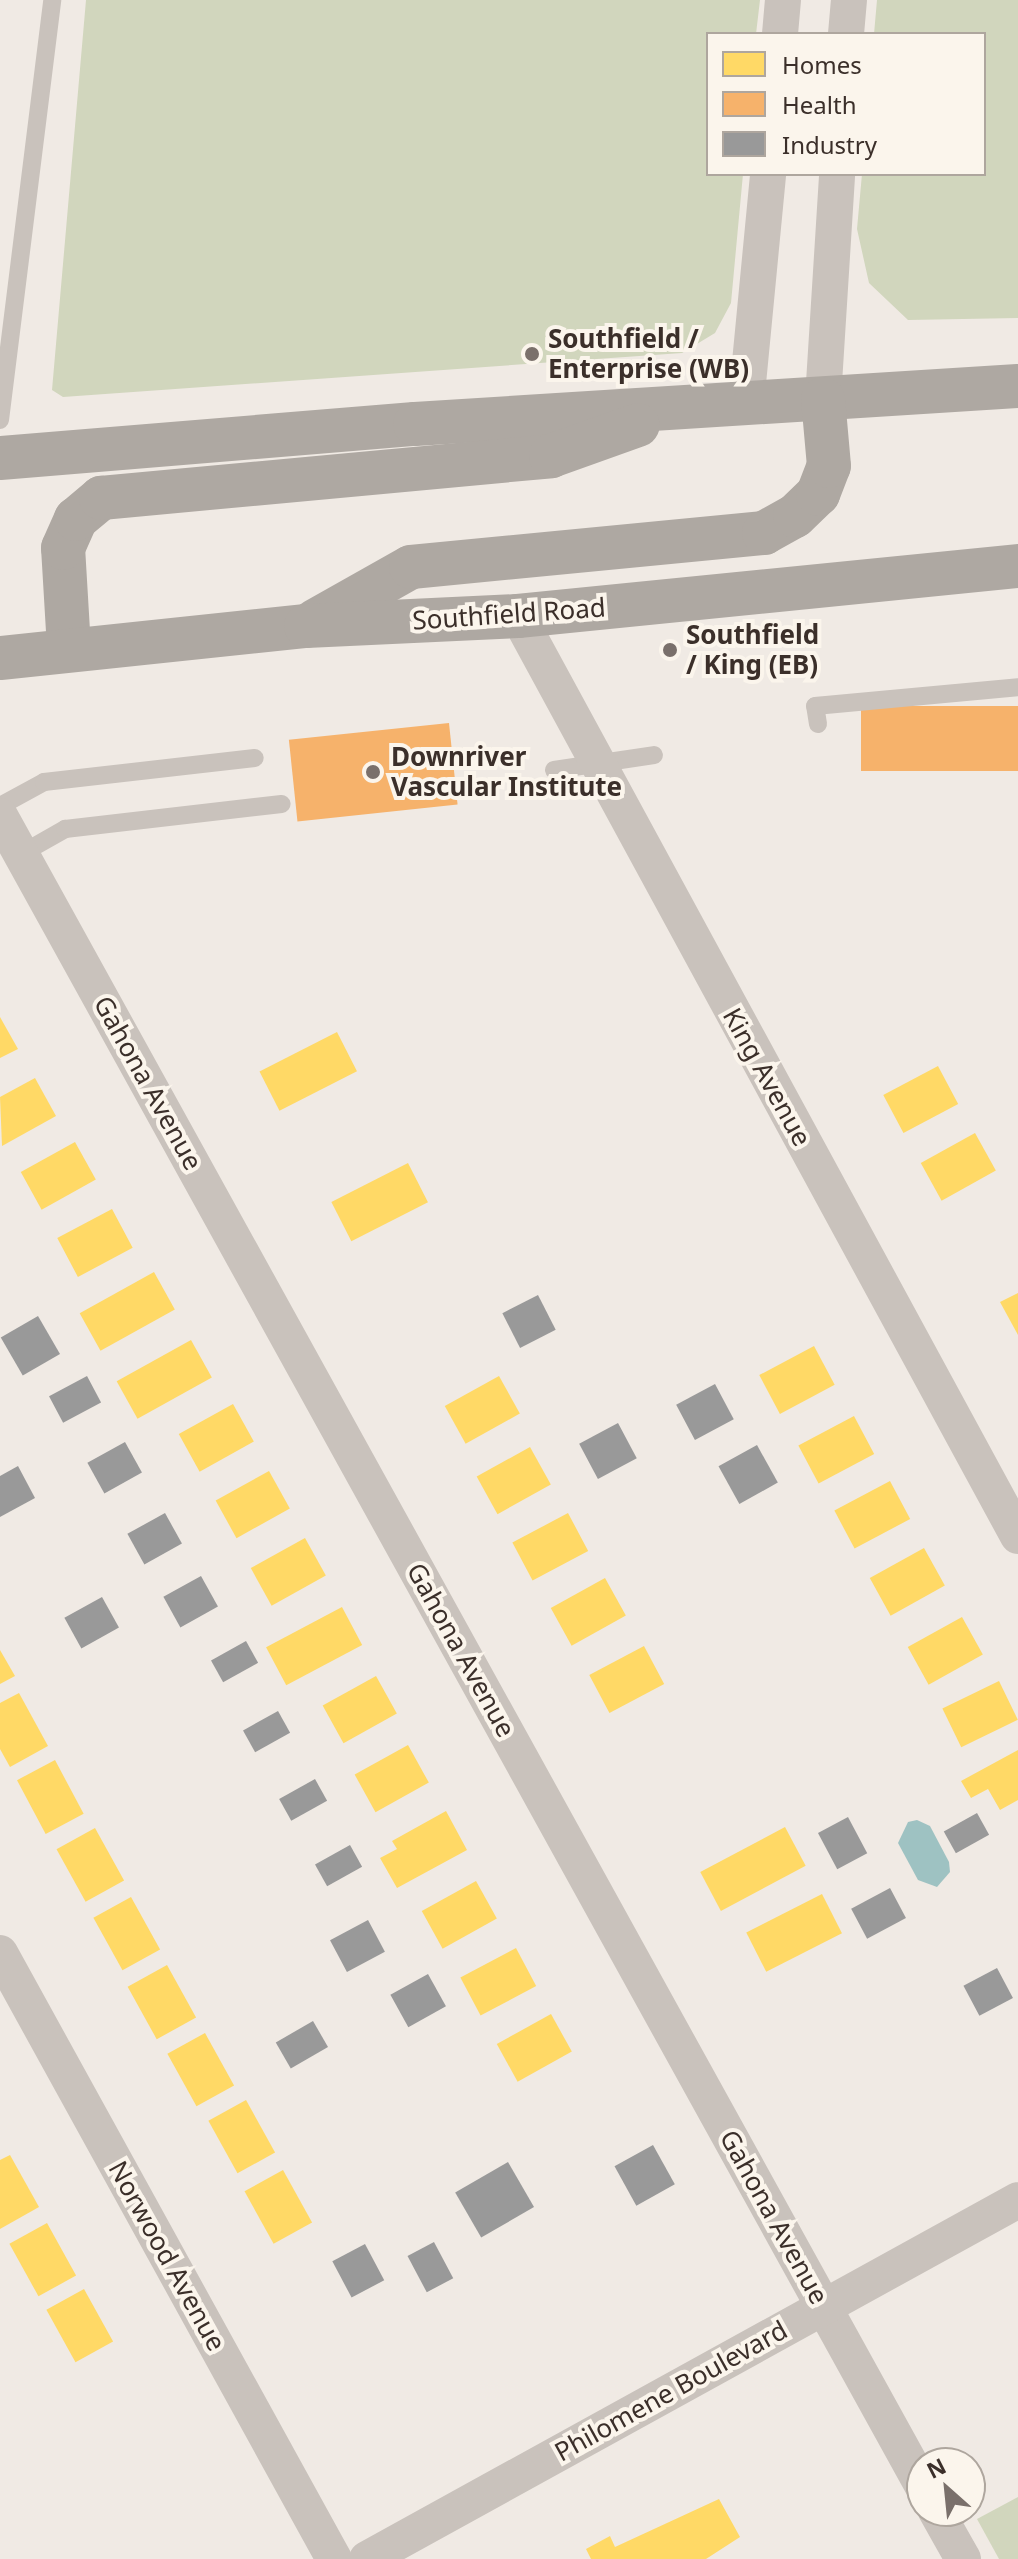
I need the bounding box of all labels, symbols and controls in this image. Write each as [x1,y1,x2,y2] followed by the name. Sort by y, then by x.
[706,32,986,176] legend
[782,48,862,81] text: Homes
[782,88,856,121] text: Health
[782,128,877,161] text: Industry
[548,323,749,384] place label: Southfield / Enterprise (WB)
[523,345,541,363] marker: Southfield / Enterprise (WB)
[411,592,607,636] street label: Southfield Road
[686,619,819,680] place label: Southfield / King (EB)
[661,641,679,659] marker: Southfield / King (EB)
[391,741,622,802] place label: Downriver Vascular Institute
[362,761,384,783] marker: Downriver Vascular Institute
[87,991,209,1175] street label: Gahona Avenue
[716,1003,818,1151] street label: King Avenue
[400,1558,522,1742] street label: Gahona Avenue
[713,2125,835,2309] street label: Gahona Avenue
[102,2156,232,2356] street label: Norwood Avenue
[549,2314,793,2468] street label: Philomene Boulevard
[906,2447,986,2527] north arrow
[921,2450,951,2485] text: N

